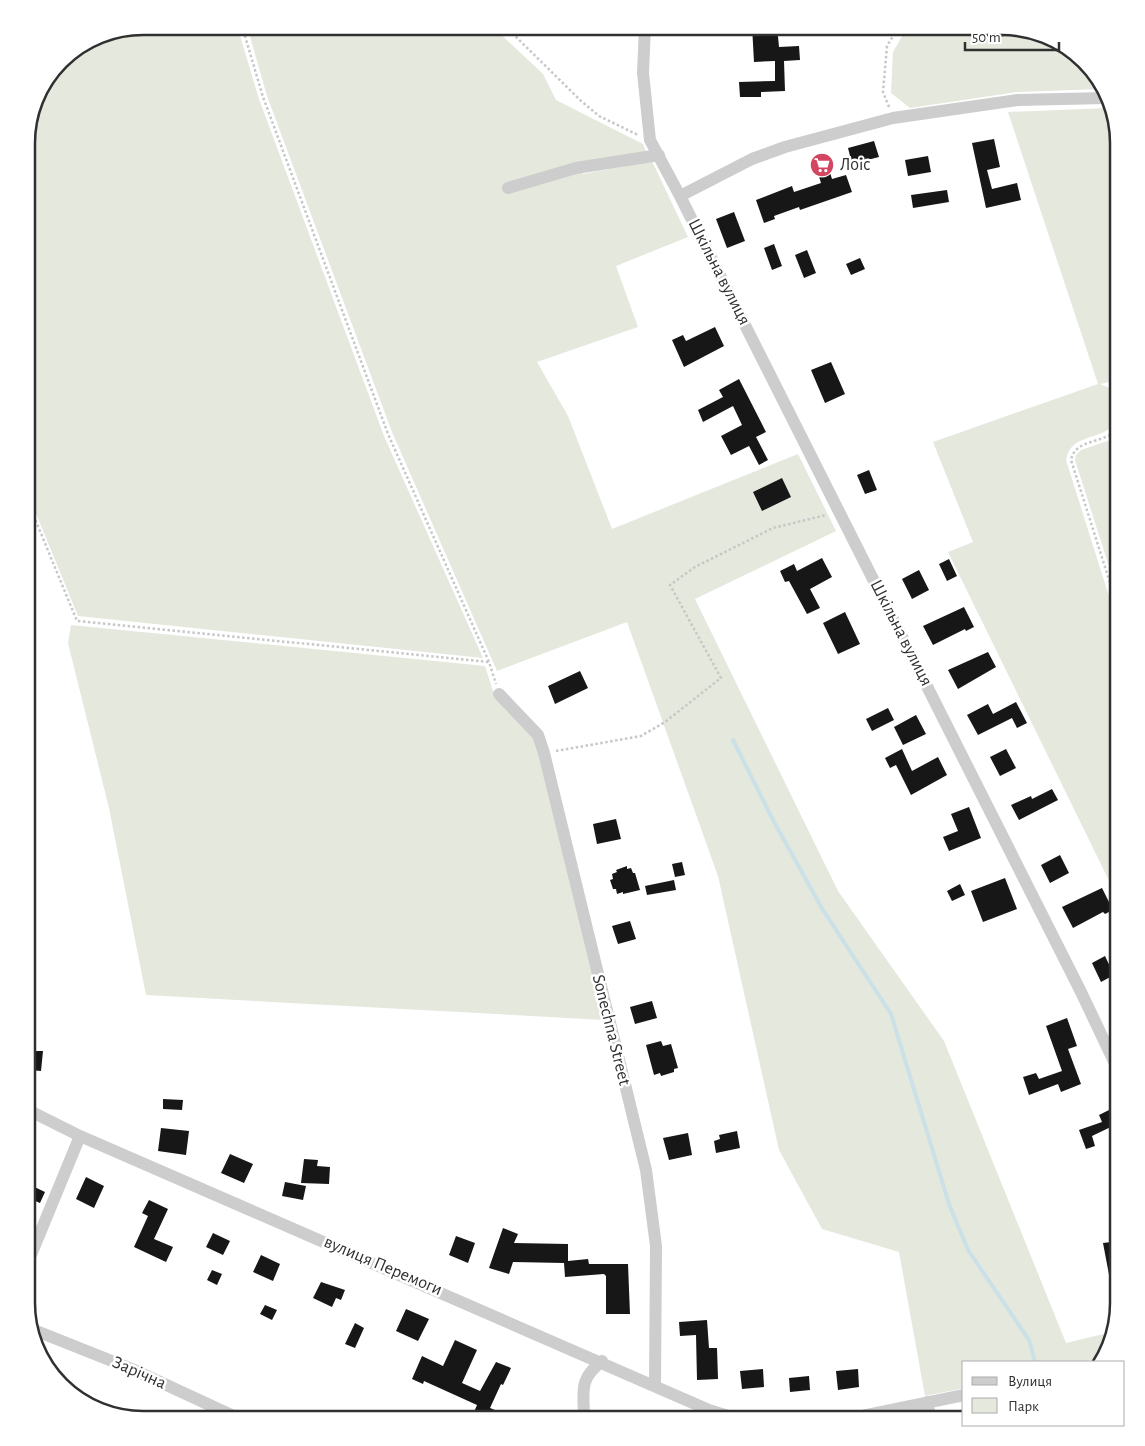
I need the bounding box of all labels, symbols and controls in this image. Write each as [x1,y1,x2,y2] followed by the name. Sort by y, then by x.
[965,20,1059,52] scale bar
[972,30,1001,45] text: 50 m
[809,152,835,178] supermarket icon: Лоіс
[840,156,871,174] place label: Лоіс
[684,216,754,328] street label: Шкільна вулиця
[866,577,936,689] street label: Шкільна вулиця
[589,973,634,1087] street label: Sonechna Street
[321,1233,445,1299] street label: вулиця Перемоги
[109,1353,169,1393] street label: Зарічна
[962,1361,1125,1426] legend
[1008,1374,1052,1389] text: Вулиця
[1008,1399,1039,1414] text: Парк

